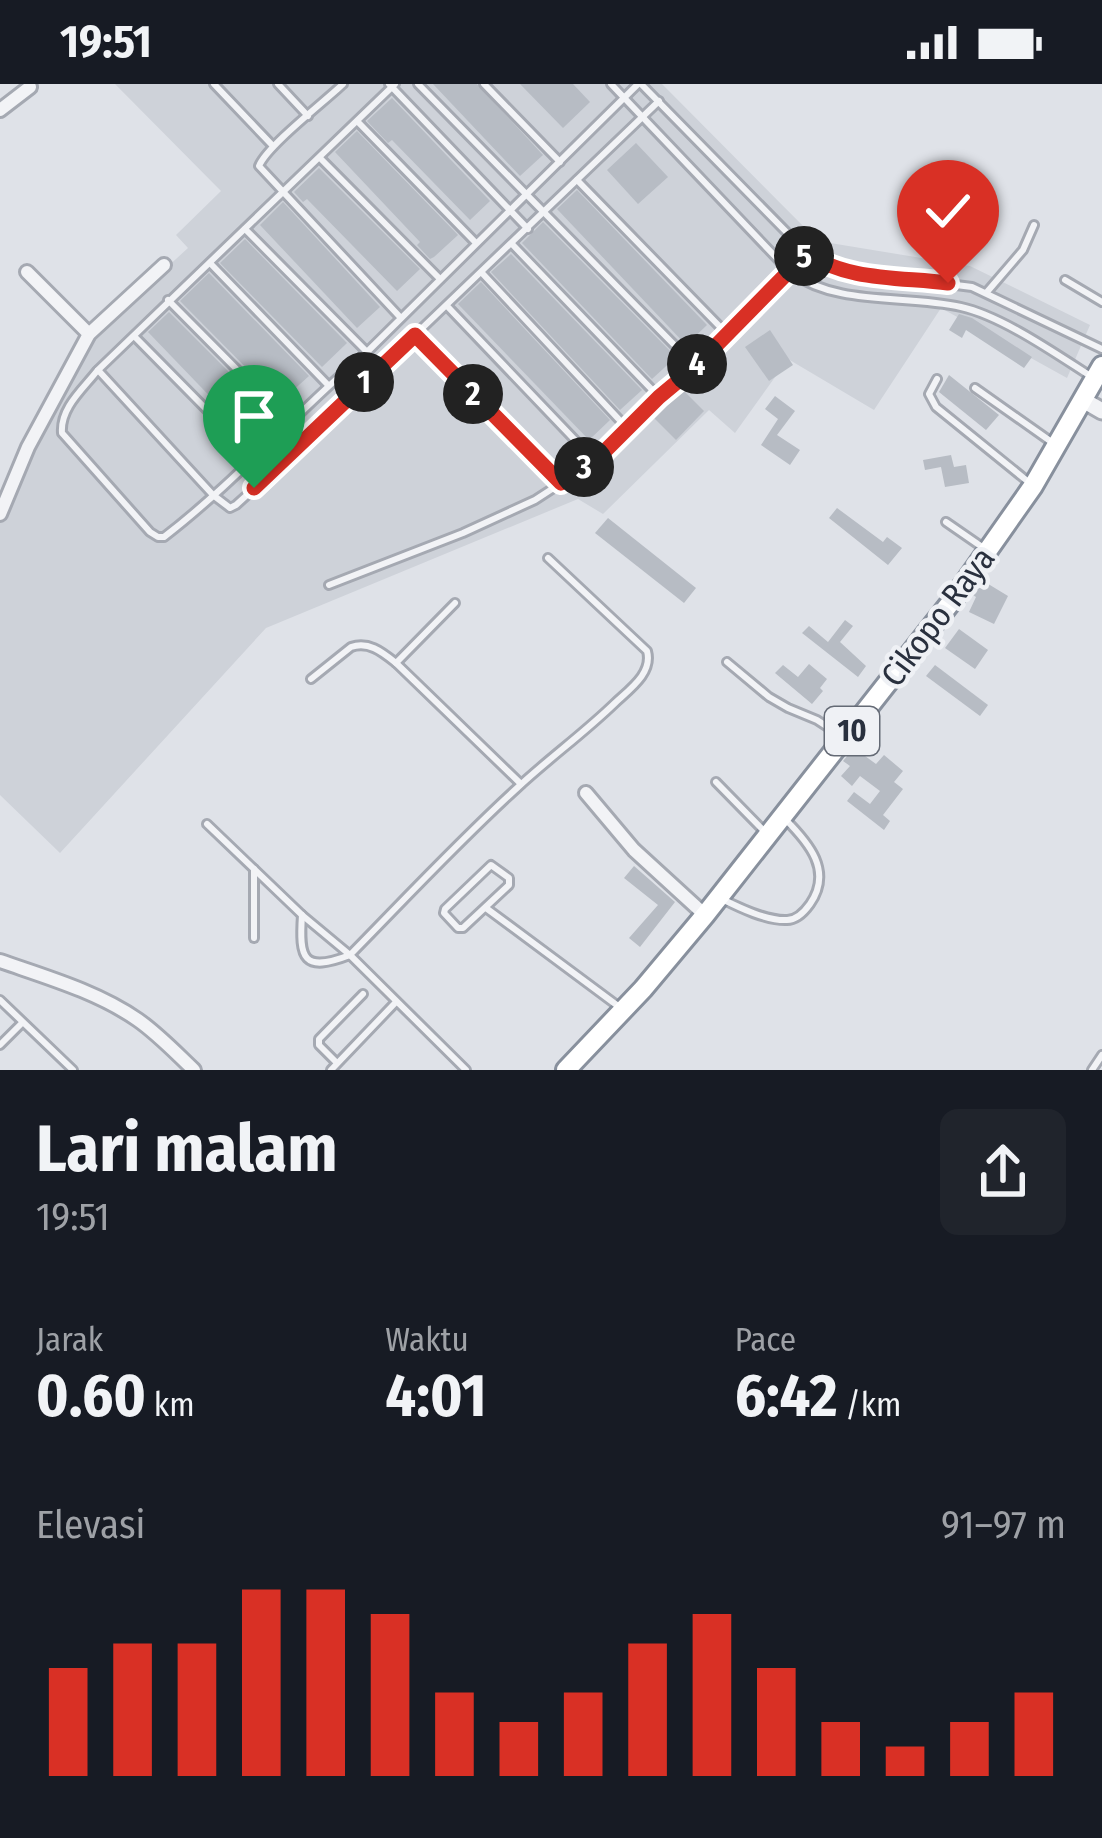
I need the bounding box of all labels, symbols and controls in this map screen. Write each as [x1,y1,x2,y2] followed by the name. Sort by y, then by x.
[60,15,152,69] text: 19:51
[897,160,999,283] pin
[915,178,981,244] icon: check
[774,226,834,286] pin: 5
[796,236,812,276] text: 5
[667,334,727,394] pin: 4
[689,344,705,384] text: 4
[334,352,394,412] pin: 1
[357,362,371,402] text: 1
[443,364,503,424] pin: 2
[203,365,305,488] pin
[465,374,481,414] text: 2
[221,383,287,449] icon: arrive
[554,437,614,497] pin: 3
[576,447,592,487] text: 3
[873,539,1003,695] street label: Cikopo Raya
[825,707,879,755] road number: 10
[36,1109,338,1188] text: Lari malam
[940,1109,1066,1235] button: share
[36,1194,110,1240] text: 19:51
[36,1320,103,1360] text: Jarak
[385,1320,469,1360] text: Waktu
[735,1320,796,1360] text: Pace
[36,1360,146,1432] text: 0.60
[385,1360,487,1432] text: 4:01
[735,1360,837,1432] text: 6:42
[146,1385,195,1425] text: km
[837,1385,901,1425] text: /km
[36,1502,145,1548] text: Elevasi
[941,1502,1066,1548] text: 91–97 m

